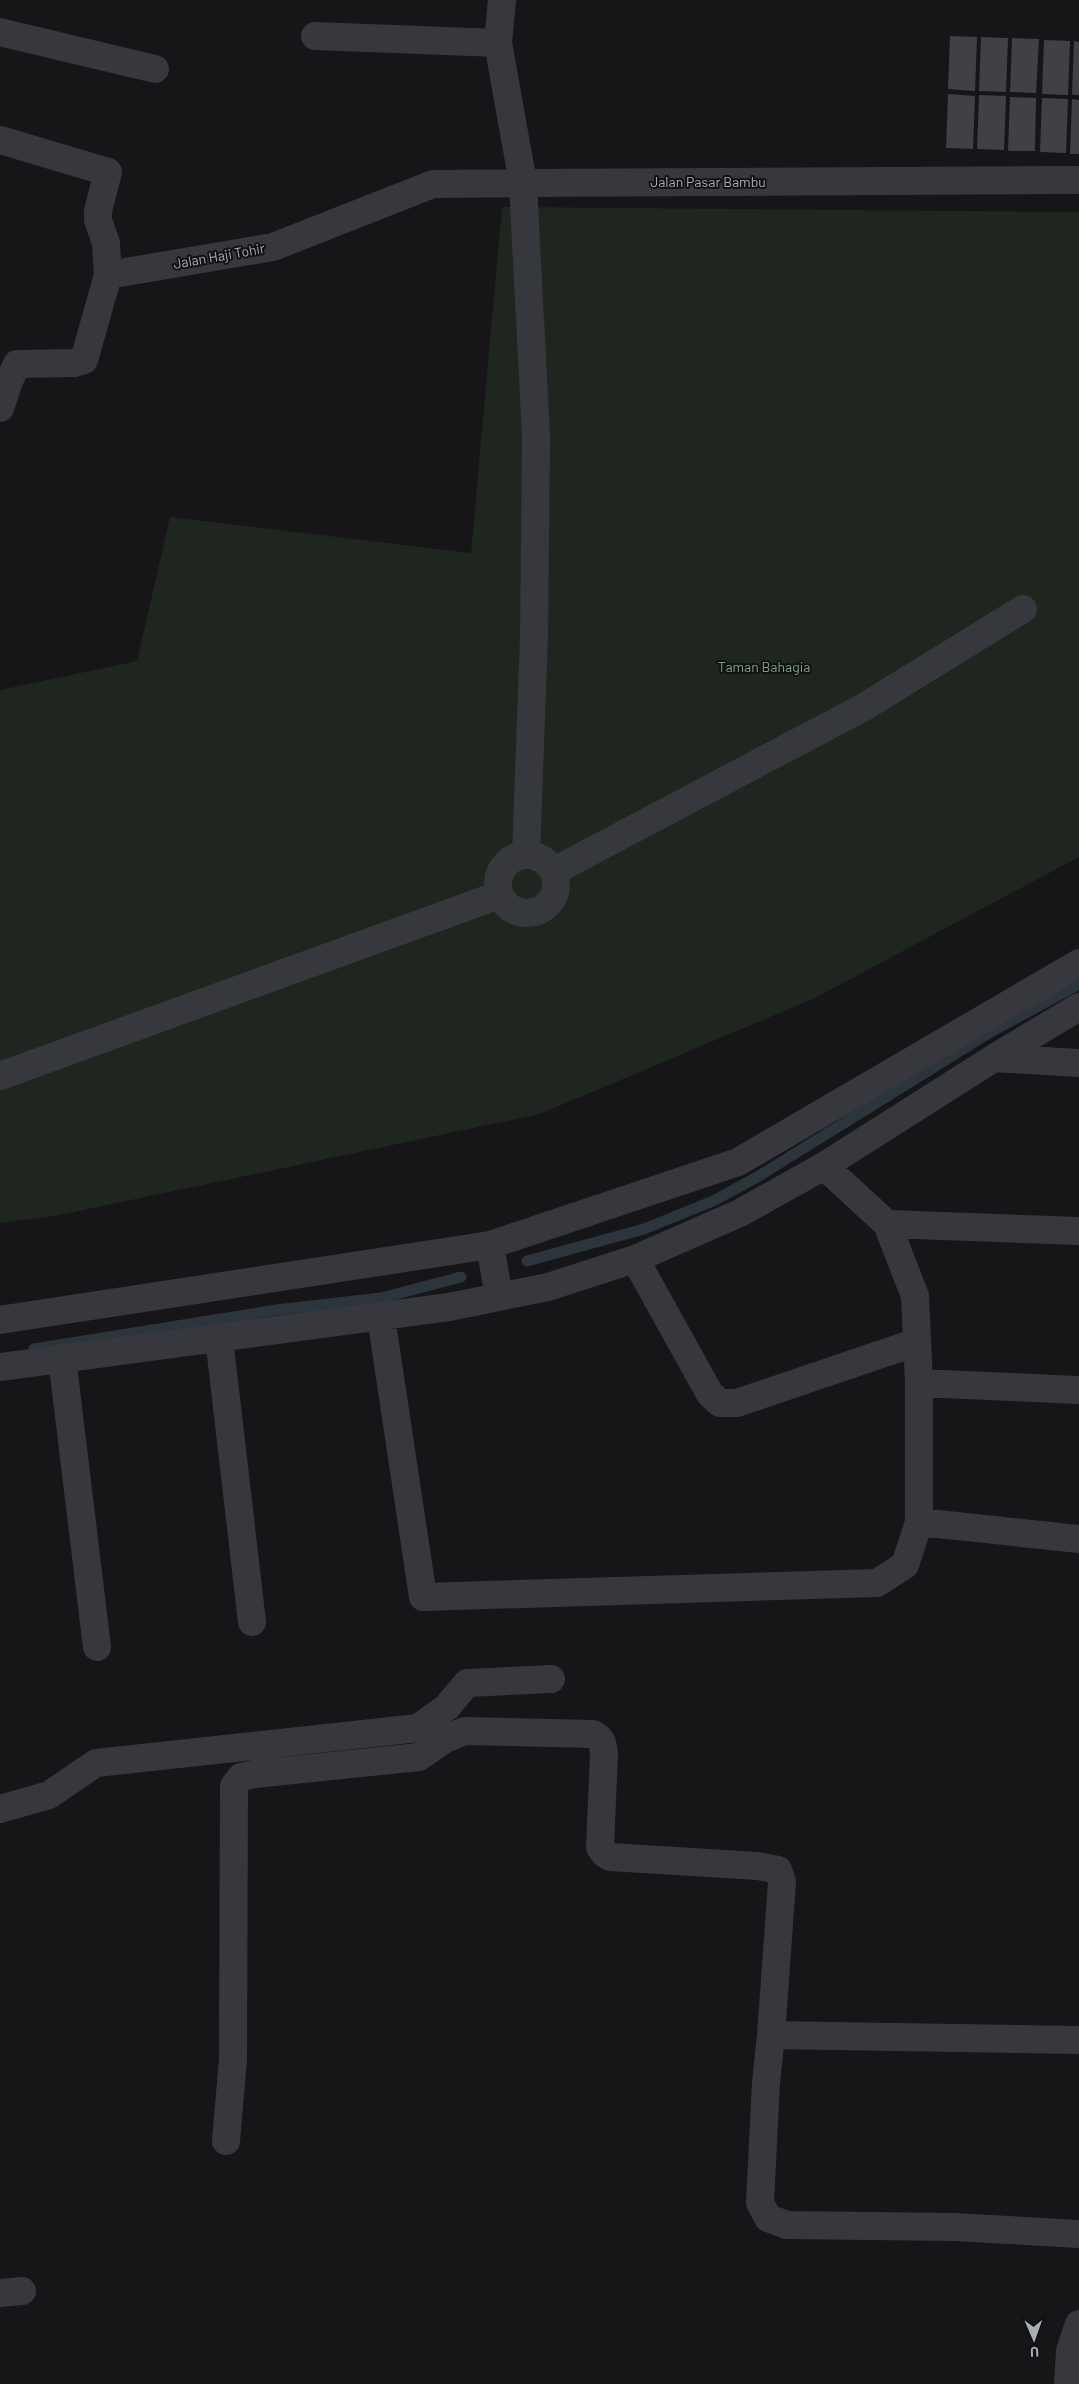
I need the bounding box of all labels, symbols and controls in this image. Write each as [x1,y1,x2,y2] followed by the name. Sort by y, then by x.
[650,173,766,190] street label: Jalan Pasar Bambu
[172,239,266,272] street label: Jalan Haji Tohir
[718,658,810,675] park label: Taman Bahagia
[1009,2314,1059,2364] north arrow
[1030,2344,1039,2361] text: U

